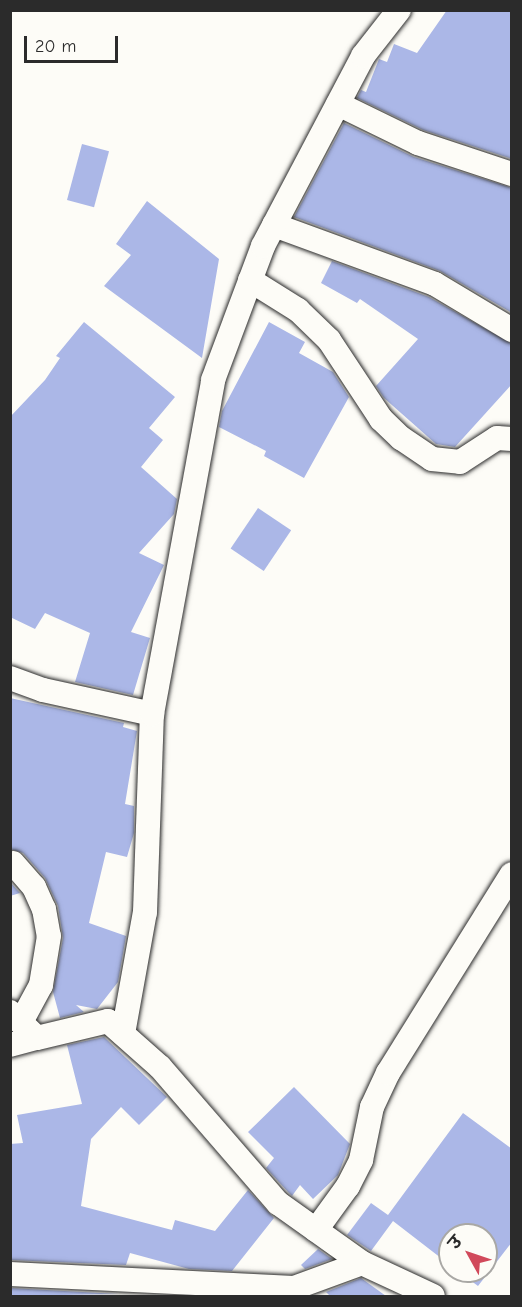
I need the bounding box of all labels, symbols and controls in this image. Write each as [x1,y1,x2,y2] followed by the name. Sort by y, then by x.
[27,24,122,62] scale bar
[35,36,76,57] text: 20 m
[438,1223,498,1283] north arrow
[445,1233,466,1253] text: उ

